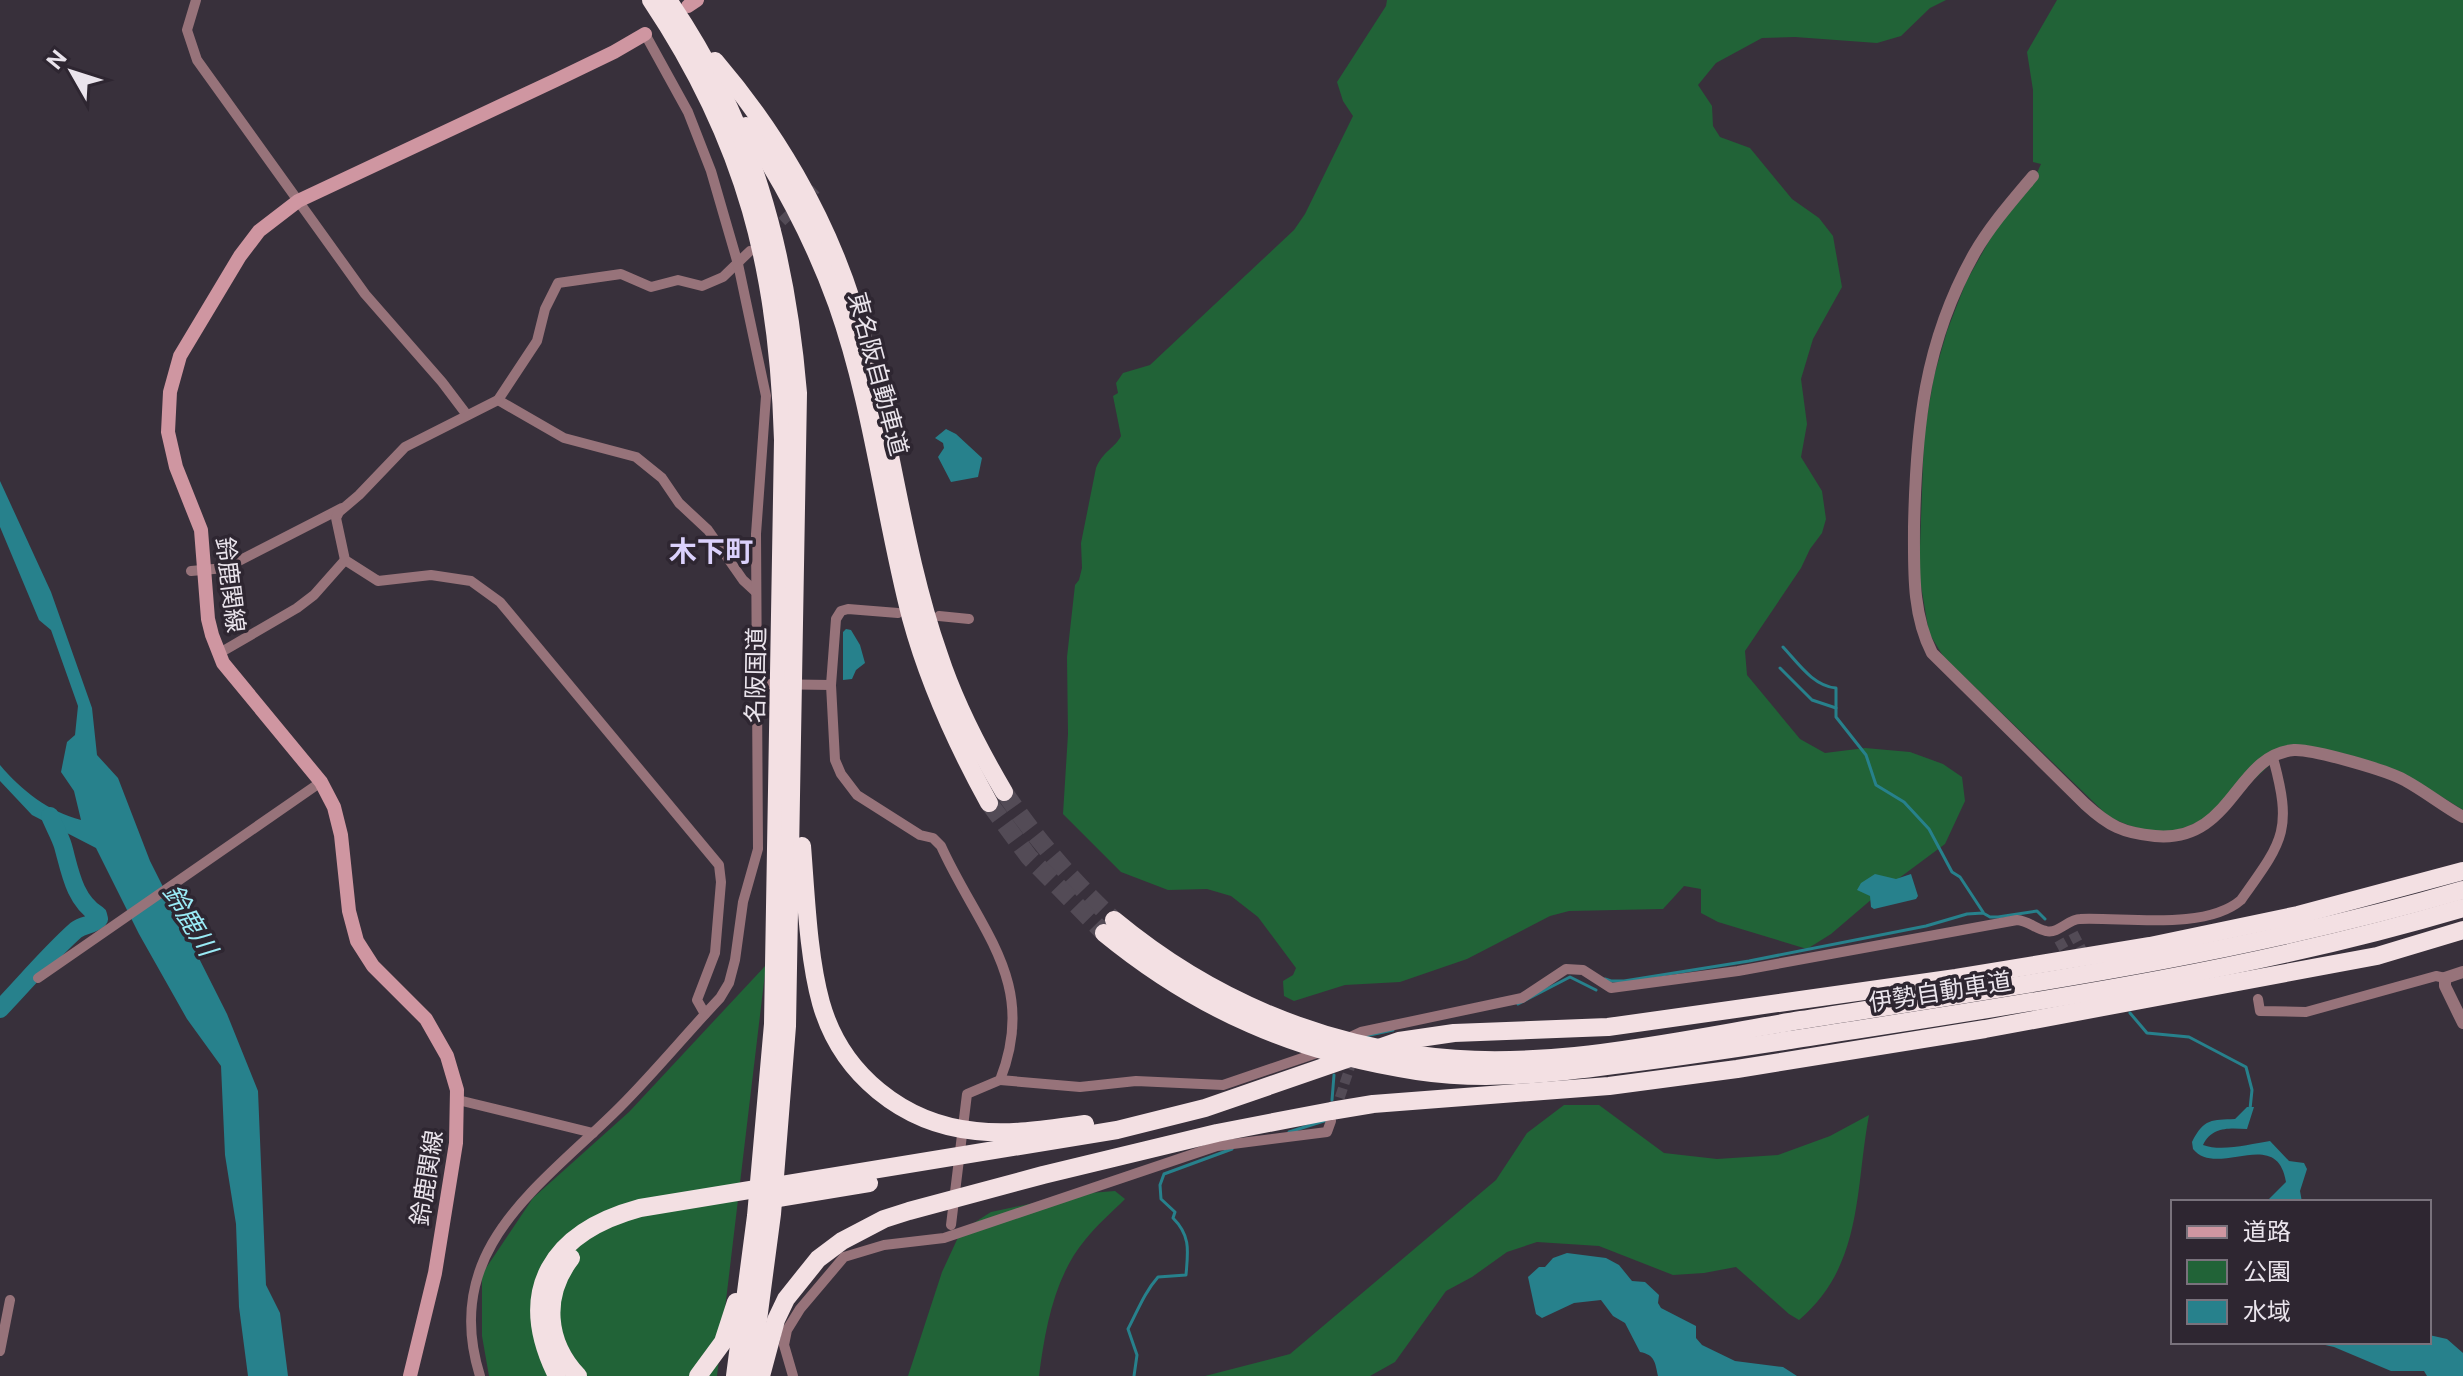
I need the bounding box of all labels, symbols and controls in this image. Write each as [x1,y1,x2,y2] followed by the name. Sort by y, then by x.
[32,32,112,112] north arrow
[41,45,72,74] text: N
[844,289,914,459] street label: 東名阪自動車道
[669,534,753,567] district label: 木下町
[211,536,251,634] street label: 鈴鹿関線
[740,627,770,723] street label: 名阪国道
[157,878,225,964] water label: 鈴鹿川
[1867,966,2013,1016] street label: 伊勢自動車道
[405,1128,447,1227] street label: 鈴鹿関線
[2171,1200,2431,1344] legend
[2243,1217,2291,1245] text: 道路
[2243,1257,2291,1285] text: 公園
[2243,1297,2291,1325] text: 水域

